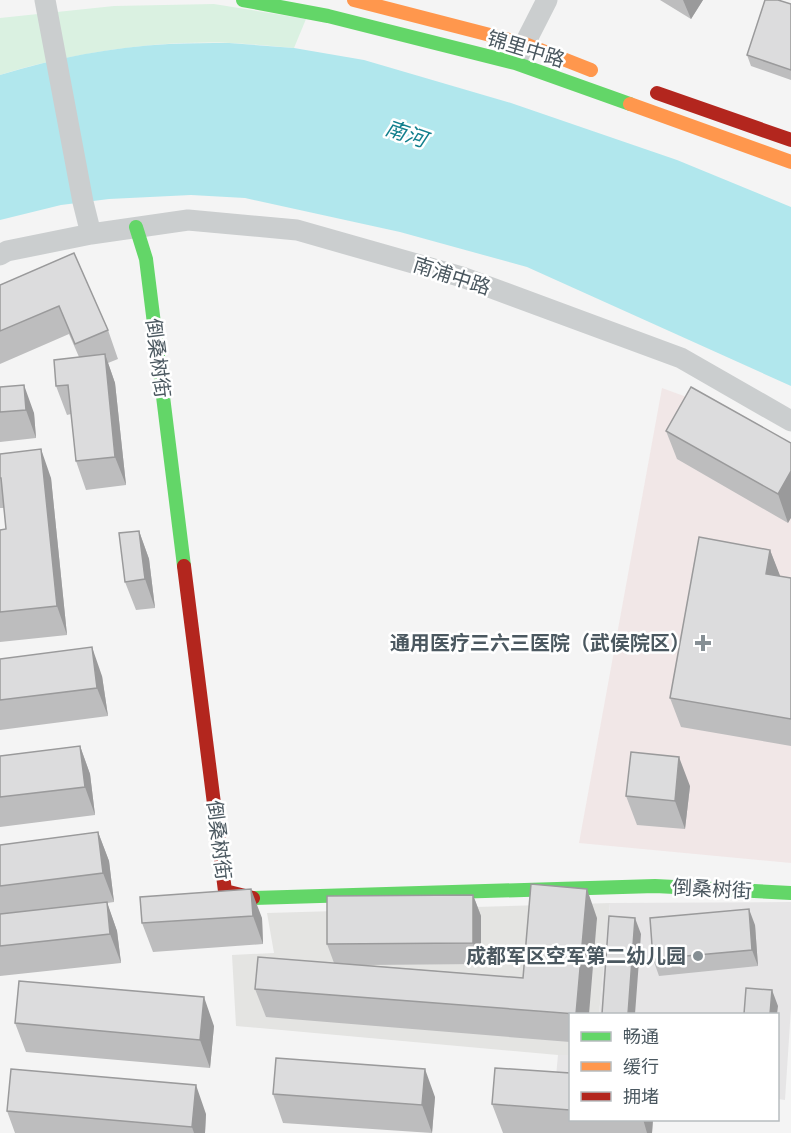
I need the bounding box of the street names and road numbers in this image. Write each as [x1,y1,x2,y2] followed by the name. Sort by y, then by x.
[484,27,567,73] street label: 锦里中路
[410,253,493,301] street label: 南浦中路
[140,317,174,399] street label: 倒桑树街
[201,799,235,881] street label: 倒桑树街
[671,876,753,904] street label: 倒桑树街

